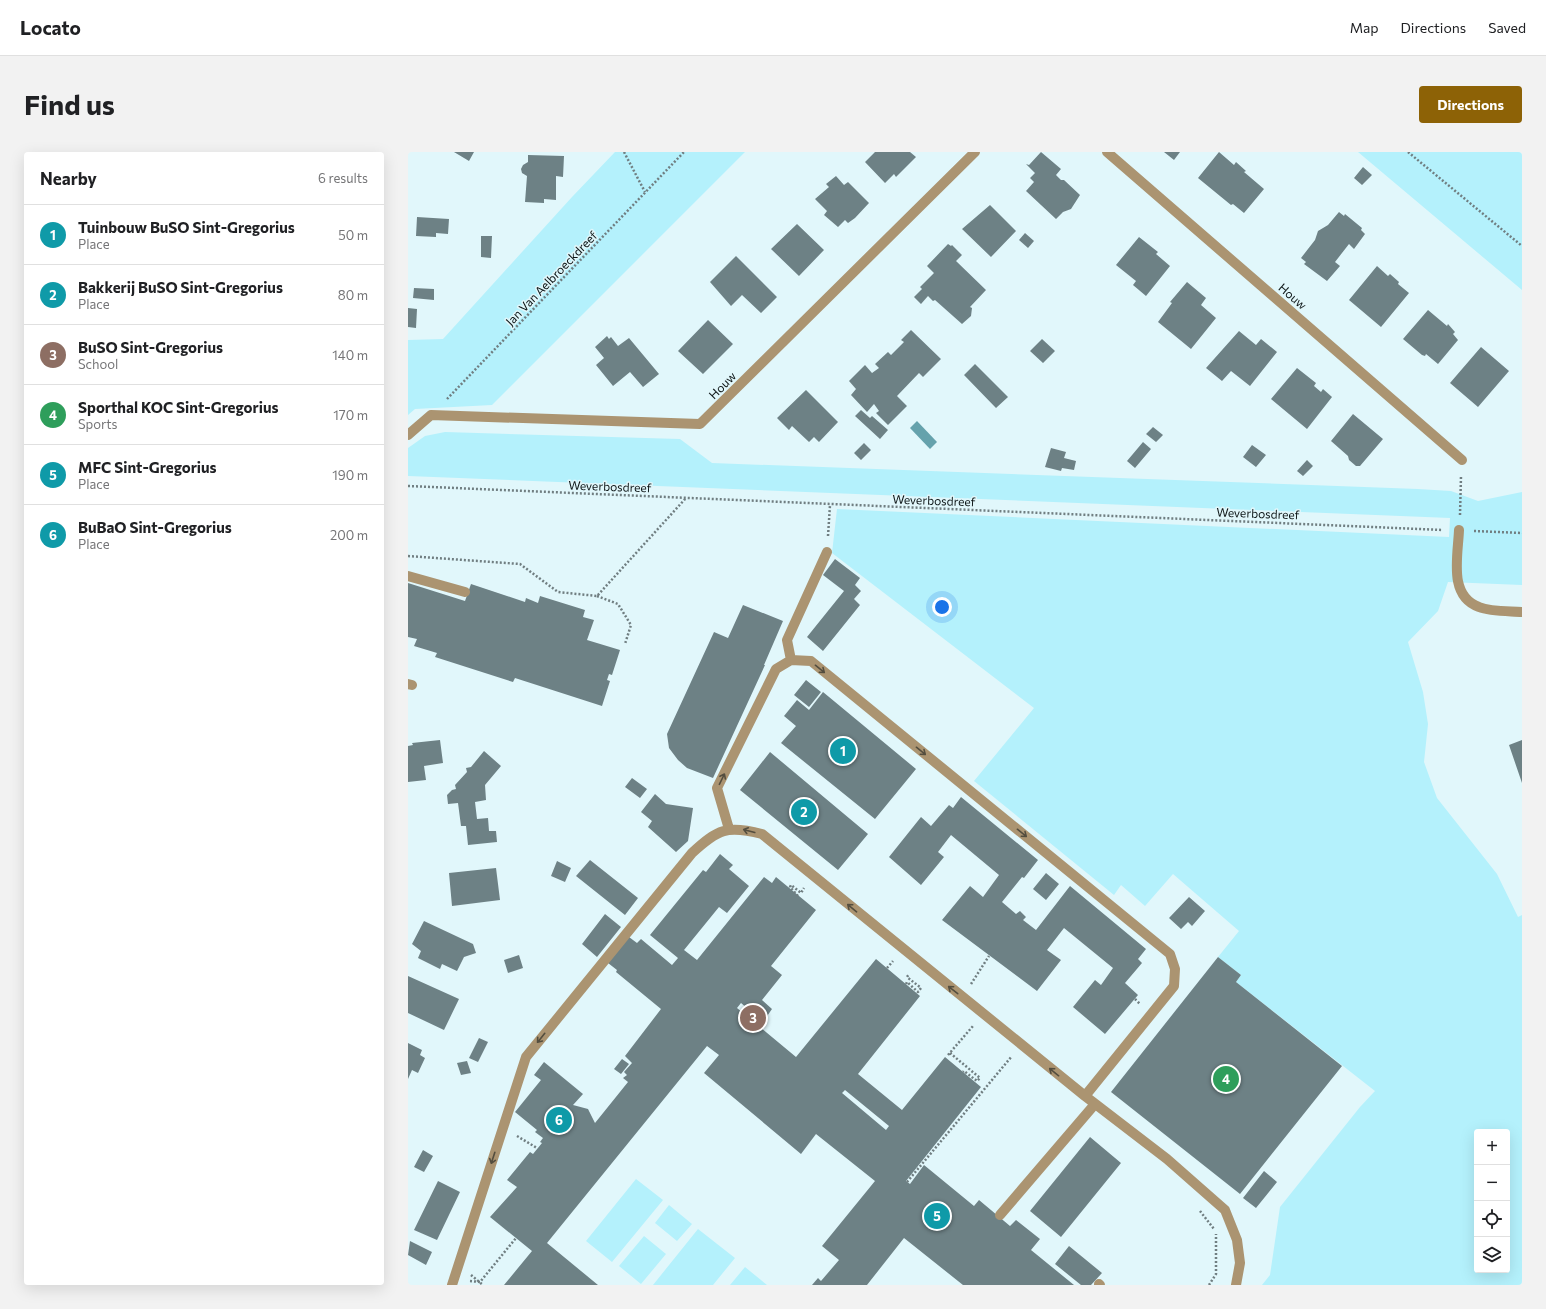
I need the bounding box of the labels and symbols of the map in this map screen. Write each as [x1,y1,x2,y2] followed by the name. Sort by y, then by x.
[502,228,601,329] street label: Jan Van Aelbroeckdreef
[1276,280,1310,312] street label: Houw
[706,368,739,401] street label: Houw
[568,478,652,494] street label: Weverbosdreef
[892,492,976,508] street label: Weverbosdreef
[1216,505,1300,521] street label: Weverbosdreef
[932,597,952,617] your location
[815,665,826,674] one-way arrow
[830,736,856,766] pin: 1
[916,747,927,756] one-way arrow
[718,773,726,785] one-way arrow
[791,797,817,827] pin: 2
[743,827,756,834] one-way arrow
[1017,829,1027,838] one-way arrow
[847,903,858,912] one-way arrow
[948,985,959,994] one-way arrow
[740,1003,766,1033] pin: 3
[537,1033,545,1044] one-way arrow
[1213,1064,1239,1094] pin: 4
[1049,1067,1060,1076] one-way arrow
[546,1105,572,1135] pin: 6
[489,1151,496,1164] one-way arrow
[924,1201,950,1231] pin: 5

